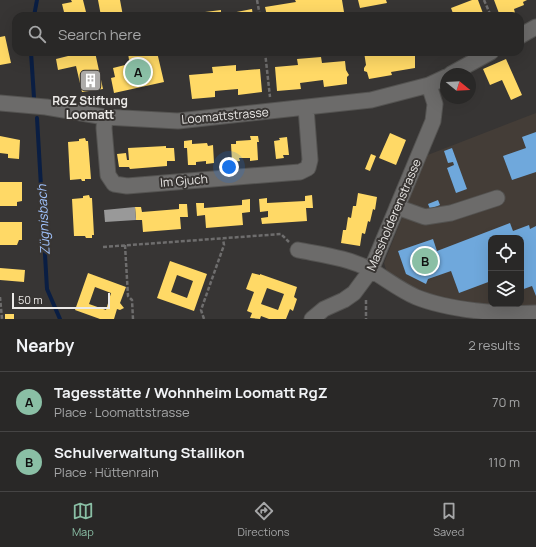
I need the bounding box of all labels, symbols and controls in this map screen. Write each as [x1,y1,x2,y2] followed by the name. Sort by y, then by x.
[12,12,524,56] search box
[26,23,48,45] icon: search
[58,24,141,45] text: Search here
[125,57,151,87] pin: A
[77,67,103,93] building icon: RGZ Stiftung Loomatt
[440,68,476,104] north arrow
[52,92,128,123] place label: RGZ Stiftung Loomatt
[181,103,269,128] street label: Loomattstrasse
[362,156,425,273] street label: Massholderenstrasse
[219,157,239,177] your location
[159,170,208,191] street label: Im Gjuch
[32,183,54,256] water label: Zügnisbach
[488,235,524,307] map controls
[488,235,524,271] button: locate
[412,246,438,276] pin: B
[488,271,524,307] button: layers
[12,291,110,310] scale bar
[18,292,43,307] text: 50 m
[16,334,74,357] text: Nearby
[468,336,520,354] text: 2 results
[54,382,328,403] text: Tagesstätte / Wohnheim Loomatt RgZ
[25,393,33,411] text: A
[492,393,520,411] text: 70 m
[54,403,190,421] text: Place · Loomattstrasse
[54,442,245,463] text: Schulverwaltung Stallikon
[25,453,33,471] text: B
[488,453,520,471] text: 110 m
[54,463,159,481] text: Place · Hüttenrain
[72,500,94,539] tab: Map
[237,500,290,539] tab: Directions
[433,500,464,539] tab: Saved

